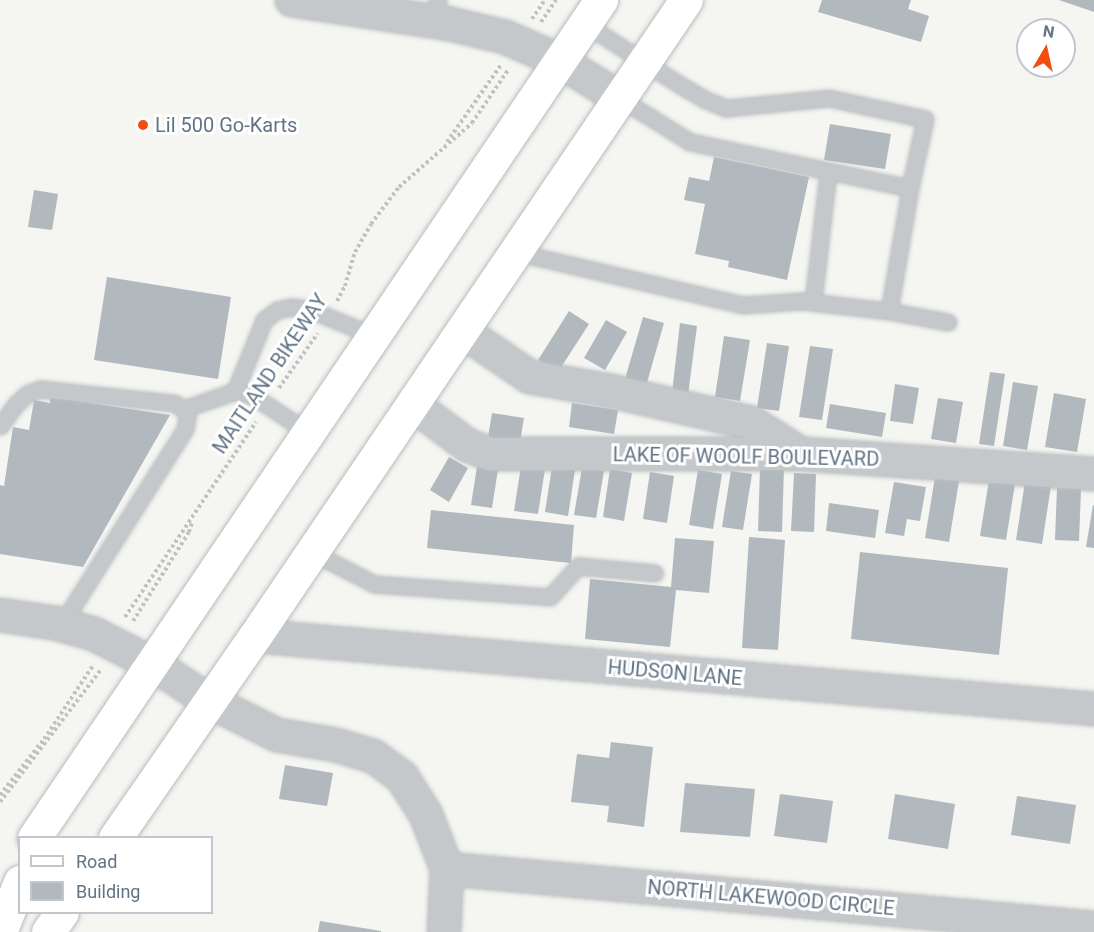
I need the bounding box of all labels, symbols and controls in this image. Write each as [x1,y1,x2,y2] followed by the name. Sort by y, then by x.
[1016,18,1076,78] north arrow
[1042,21,1056,42] text: N
[155,113,297,137] place label: Lil 500 Go-Karts
[136,118,150,132] marker: Lil 500 Go-Karts
[208,290,332,458] street label: MAITLAND BIKEWAY
[613,443,879,471] street label: LAKE OF WOOLF BOULEVARD
[607,655,743,691] street label: HUDSON LANE
[18,836,213,914] legend
[76,851,117,872] text: Road
[646,875,896,921] street label: NORTH LAKEWOOD CIRCLE
[76,881,140,902] text: Building

